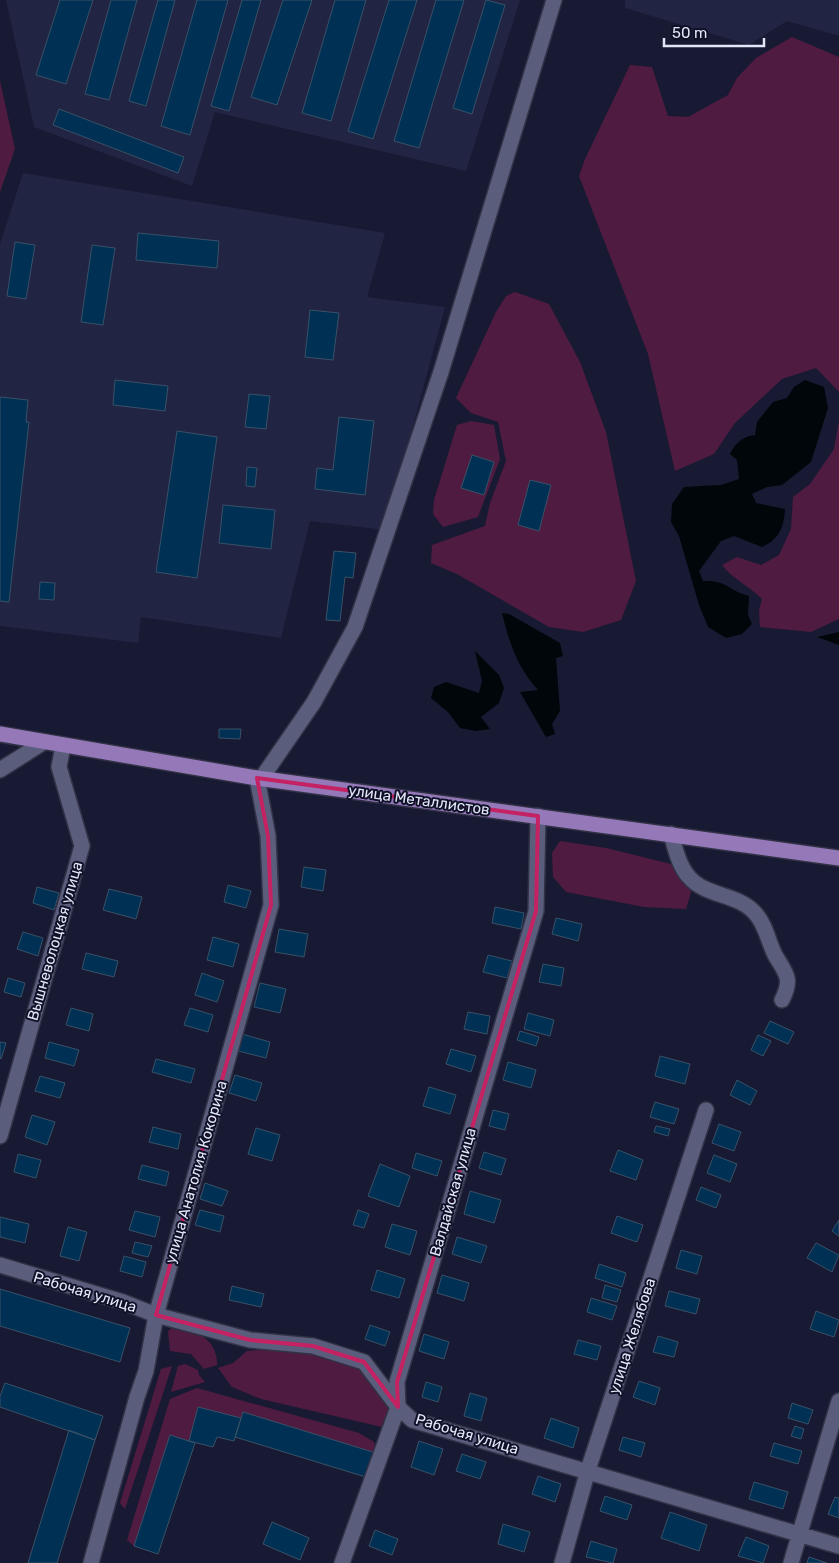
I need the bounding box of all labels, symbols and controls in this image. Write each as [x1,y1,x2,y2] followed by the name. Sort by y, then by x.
[664,15,764,47] scale bar
[672,24,707,42] text: 50 m
[347,781,491,819] street label: улица Металлистов
[24,859,86,1023] street label: Вышневолоцкая улица
[161,1078,231,1266] street label: улица Анатолия Кокорина
[426,1126,480,1258] street label: Валдайская улица
[31,1268,139,1316] street label: Рабочая улица
[605,1276,659,1396] street label: улица Желябова
[413,1410,521,1458] street label: Рабочая улица

